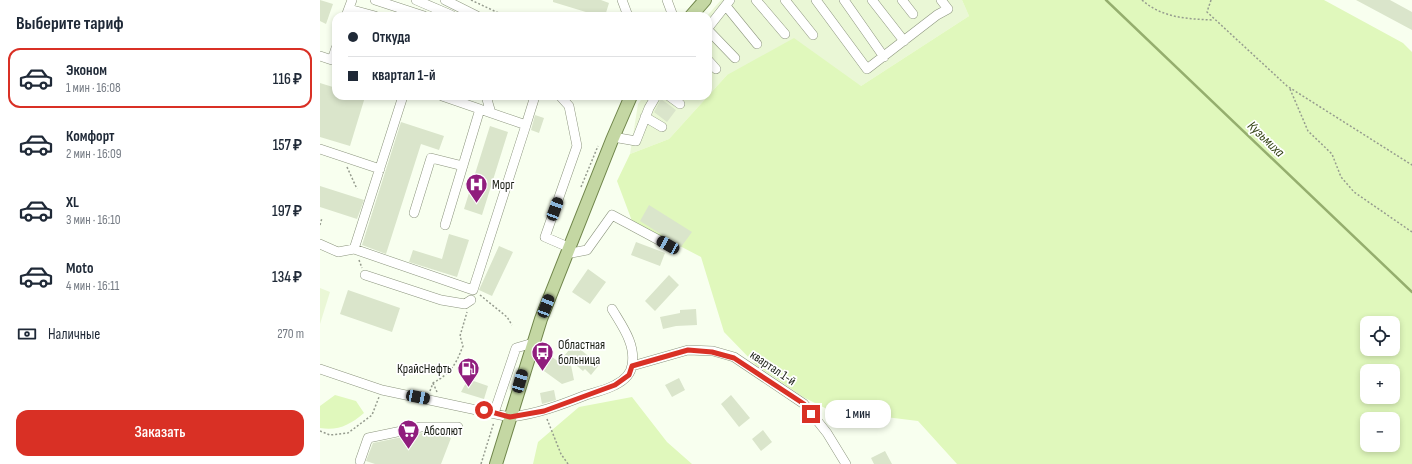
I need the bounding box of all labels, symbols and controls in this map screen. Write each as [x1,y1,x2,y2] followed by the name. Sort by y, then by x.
[16,13,124,34] text: Выберите тариф
[372,28,410,47] text: Откуда
[18,60,54,96] icon: car
[66,61,107,80] text: Эконом
[372,66,436,85] text: квартал 1-й
[273,70,302,89] text: 116 ₽
[66,80,121,96] text: 1 мин · 16:08
[1244,117,1288,161] water label: Кузьмиха
[18,126,54,162] icon: car
[66,127,115,146] text: Комфорт
[273,136,302,155] text: 157 ₽
[66,146,122,162] text: 2 мин · 16:09
[464,172,490,205] hospital icon: Морг
[492,177,514,193] place label: Морг
[18,192,54,228] icon: car
[66,193,79,212] text: XL
[545,196,565,222] car
[272,202,302,221] text: 197 ₽
[66,212,121,228] text: 3 мин · 16:10
[655,234,681,256] car
[18,258,54,294] icon: car
[66,259,93,278] text: Moto
[272,268,302,287] text: 134 ₽
[66,278,119,294] text: 4 мин · 16:11
[536,293,556,319] car
[1360,316,1400,452] map controls
[1360,316,1400,356] button: locate
[16,323,38,345] icon: cash
[48,325,100,344] text: Наличные
[277,326,304,342] text: 270 m
[558,337,605,368] place label: Областная больница
[529,339,555,372] bus stop icon: Областная больница
[747,347,799,389] street label: квартал 1-й
[455,356,481,389] fuel station icon: КрайсНефть
[397,361,452,377] place label: КрайсНефть
[1360,364,1400,404] button: +
[511,368,529,394] car
[405,389,431,405] car
[825,400,891,428] callout: 1 мин
[475,401,493,419] route start
[802,405,820,423] route end
[846,406,870,422] text: 1 мин
[16,410,304,456] button: Заказать
[1360,412,1400,452] button: −
[395,418,421,451] supermarket icon: Абсолют
[423,423,463,439] place label: Абсолют

